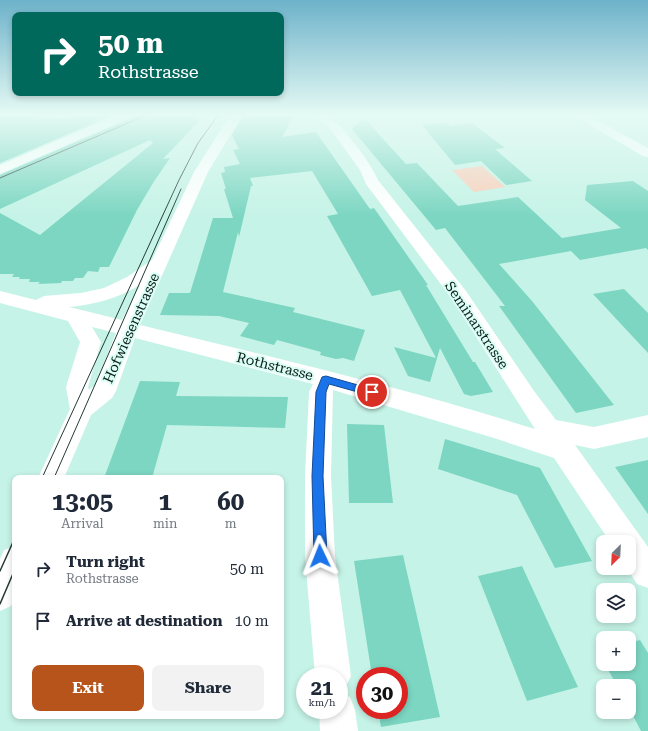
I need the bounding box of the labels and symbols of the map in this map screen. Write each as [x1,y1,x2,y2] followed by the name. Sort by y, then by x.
[100,270,163,385] street label: Hofwiesenstrasse
[442,278,512,372] street label: Seminarstrasse
[235,349,315,383] street label: Rothstrasse
[355,375,389,409] pin
[299,535,341,577] position arrow
[596,535,636,575] north arrow
[356,667,408,719] speed limit sign: 30

